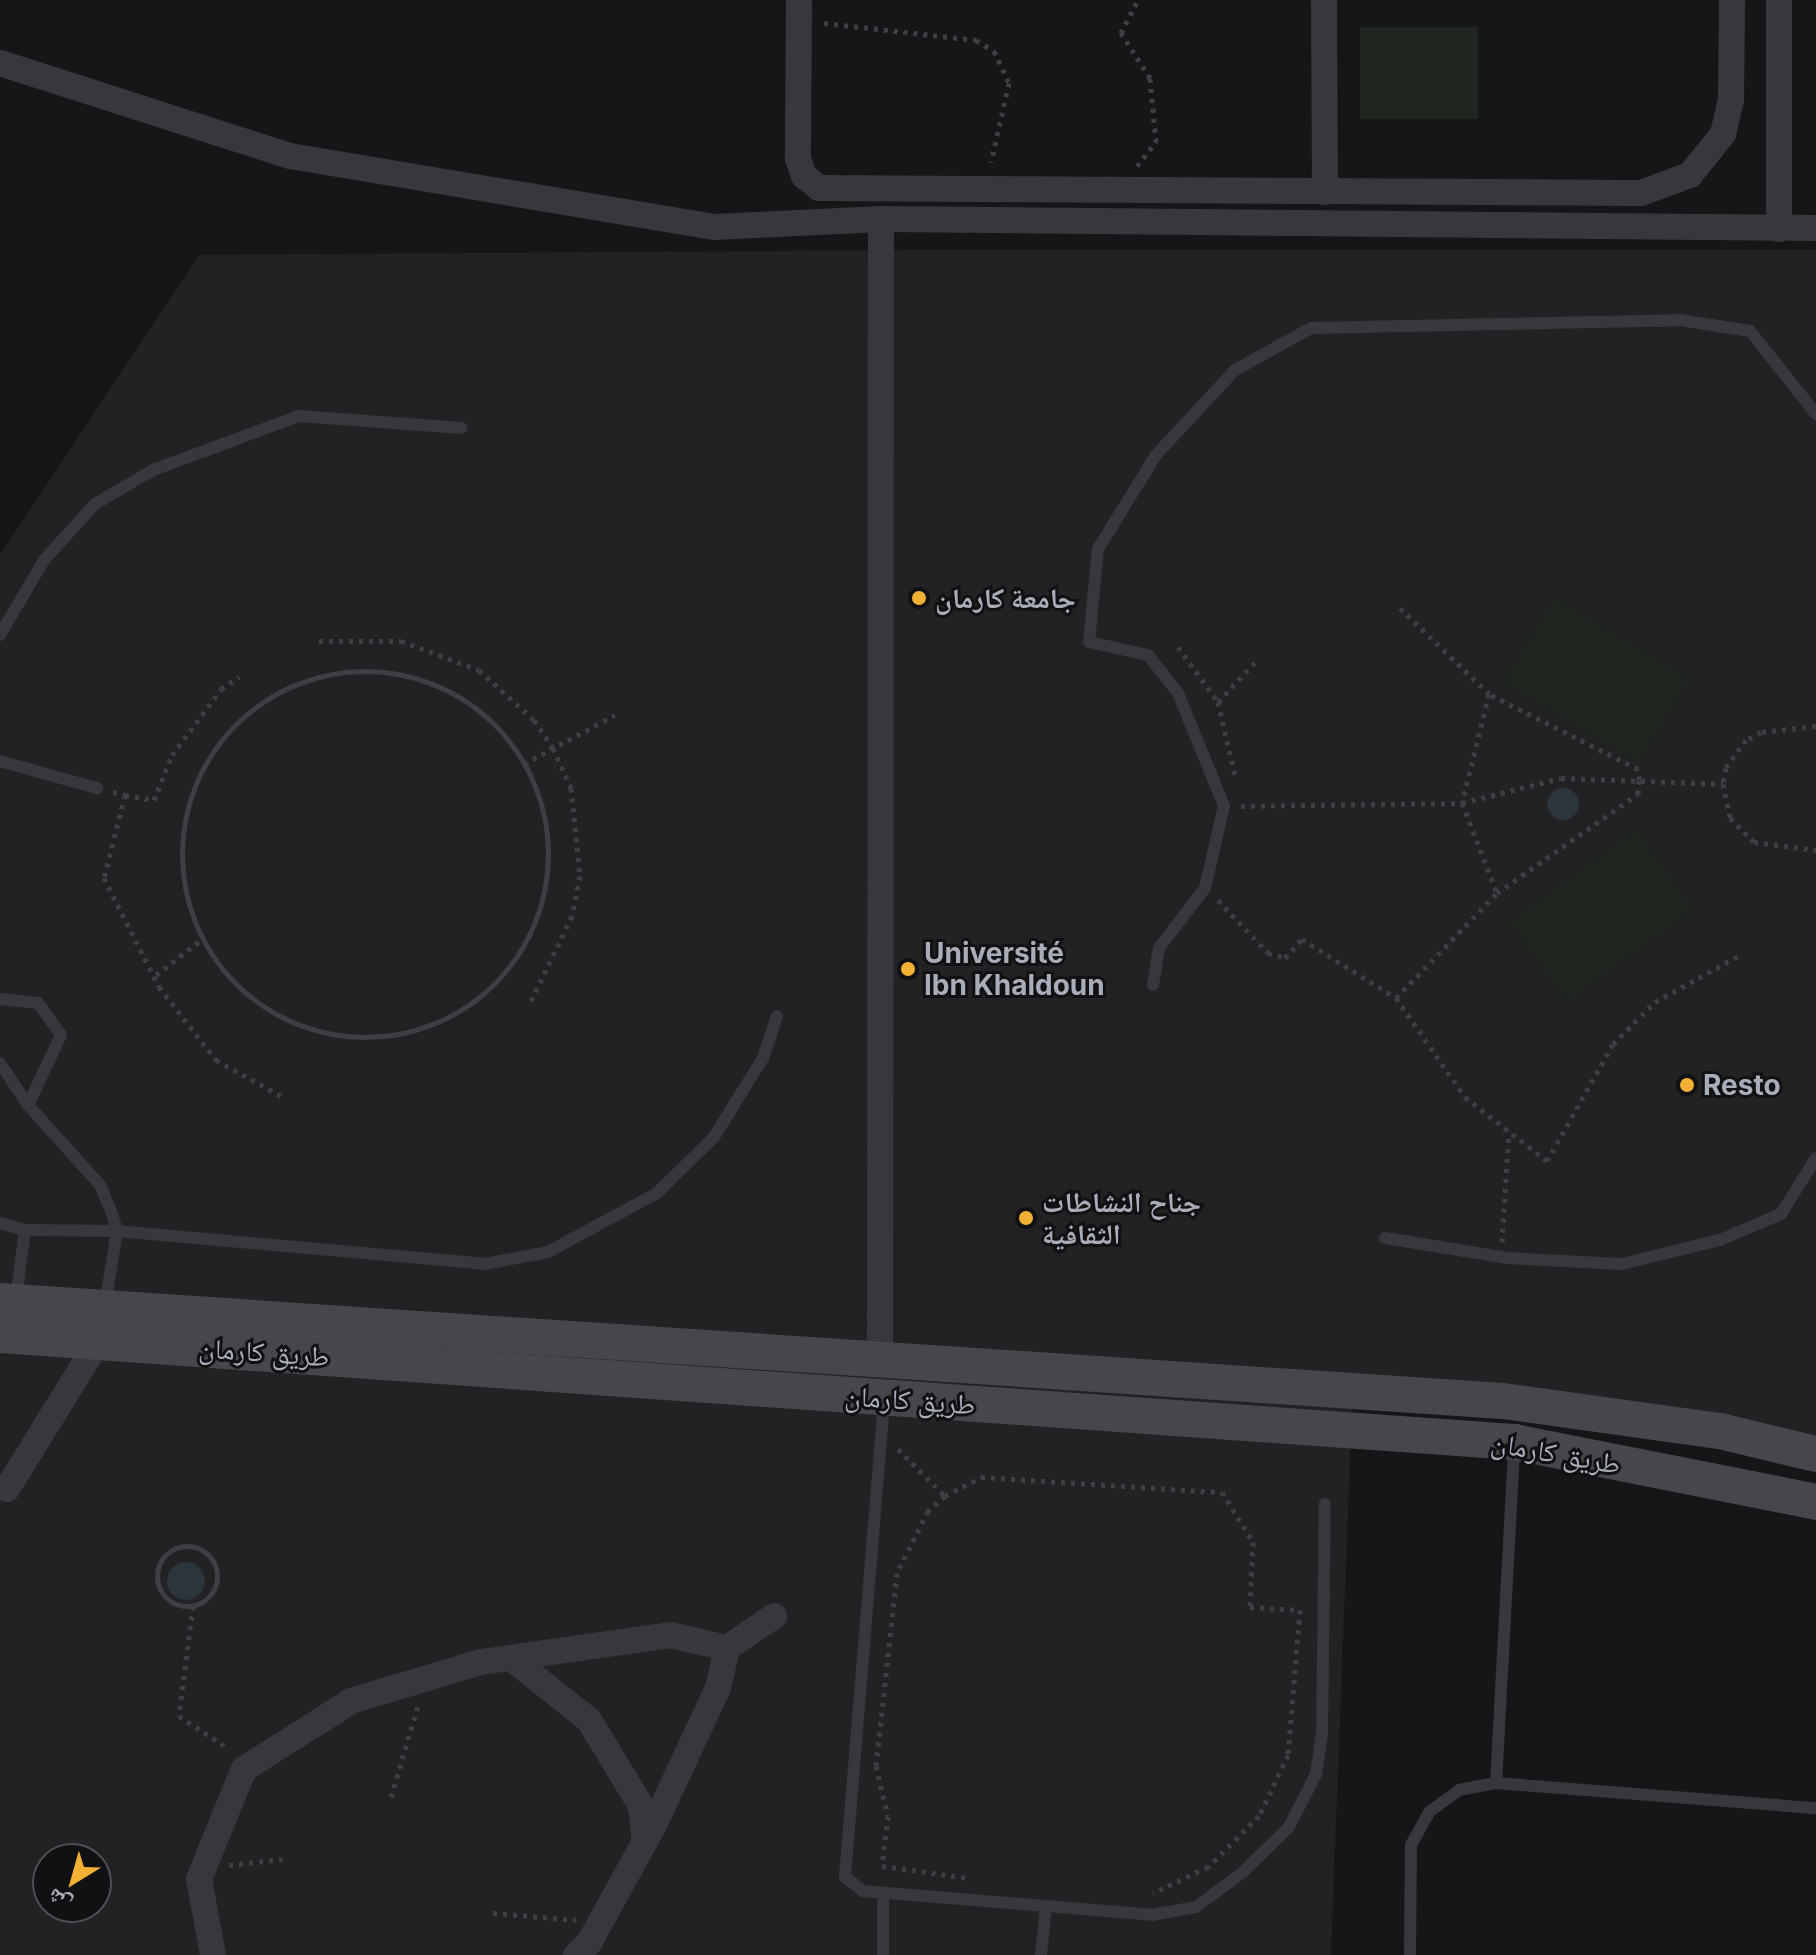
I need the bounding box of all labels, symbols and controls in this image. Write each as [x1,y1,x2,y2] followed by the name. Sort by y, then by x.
[935,581,1076,615] place label: جامعة كارمان
[910,589,928,607] marker: جامعة كارمان
[924,936,1105,1002] place label: Université Ibn Khaldoun
[899,960,917,978] marker: Université Ibn Khaldoun
[1703,1068,1781,1102] place label: Resto
[1678,1076,1696,1094] marker: Resto
[1042,1185,1201,1251] place label: جناح النشاطات الثقافية
[1017,1209,1035,1227] marker: جناح النشاطات الثقافية
[197,1331,331,1373] street label: طريق كارمان
[843,1379,977,1421] street label: طريق كارمان
[1489,1425,1623,1481] street label: طريق كارمان
[32,1843,112,1923] north arrow
[42,1883,76,1918] text: ش

